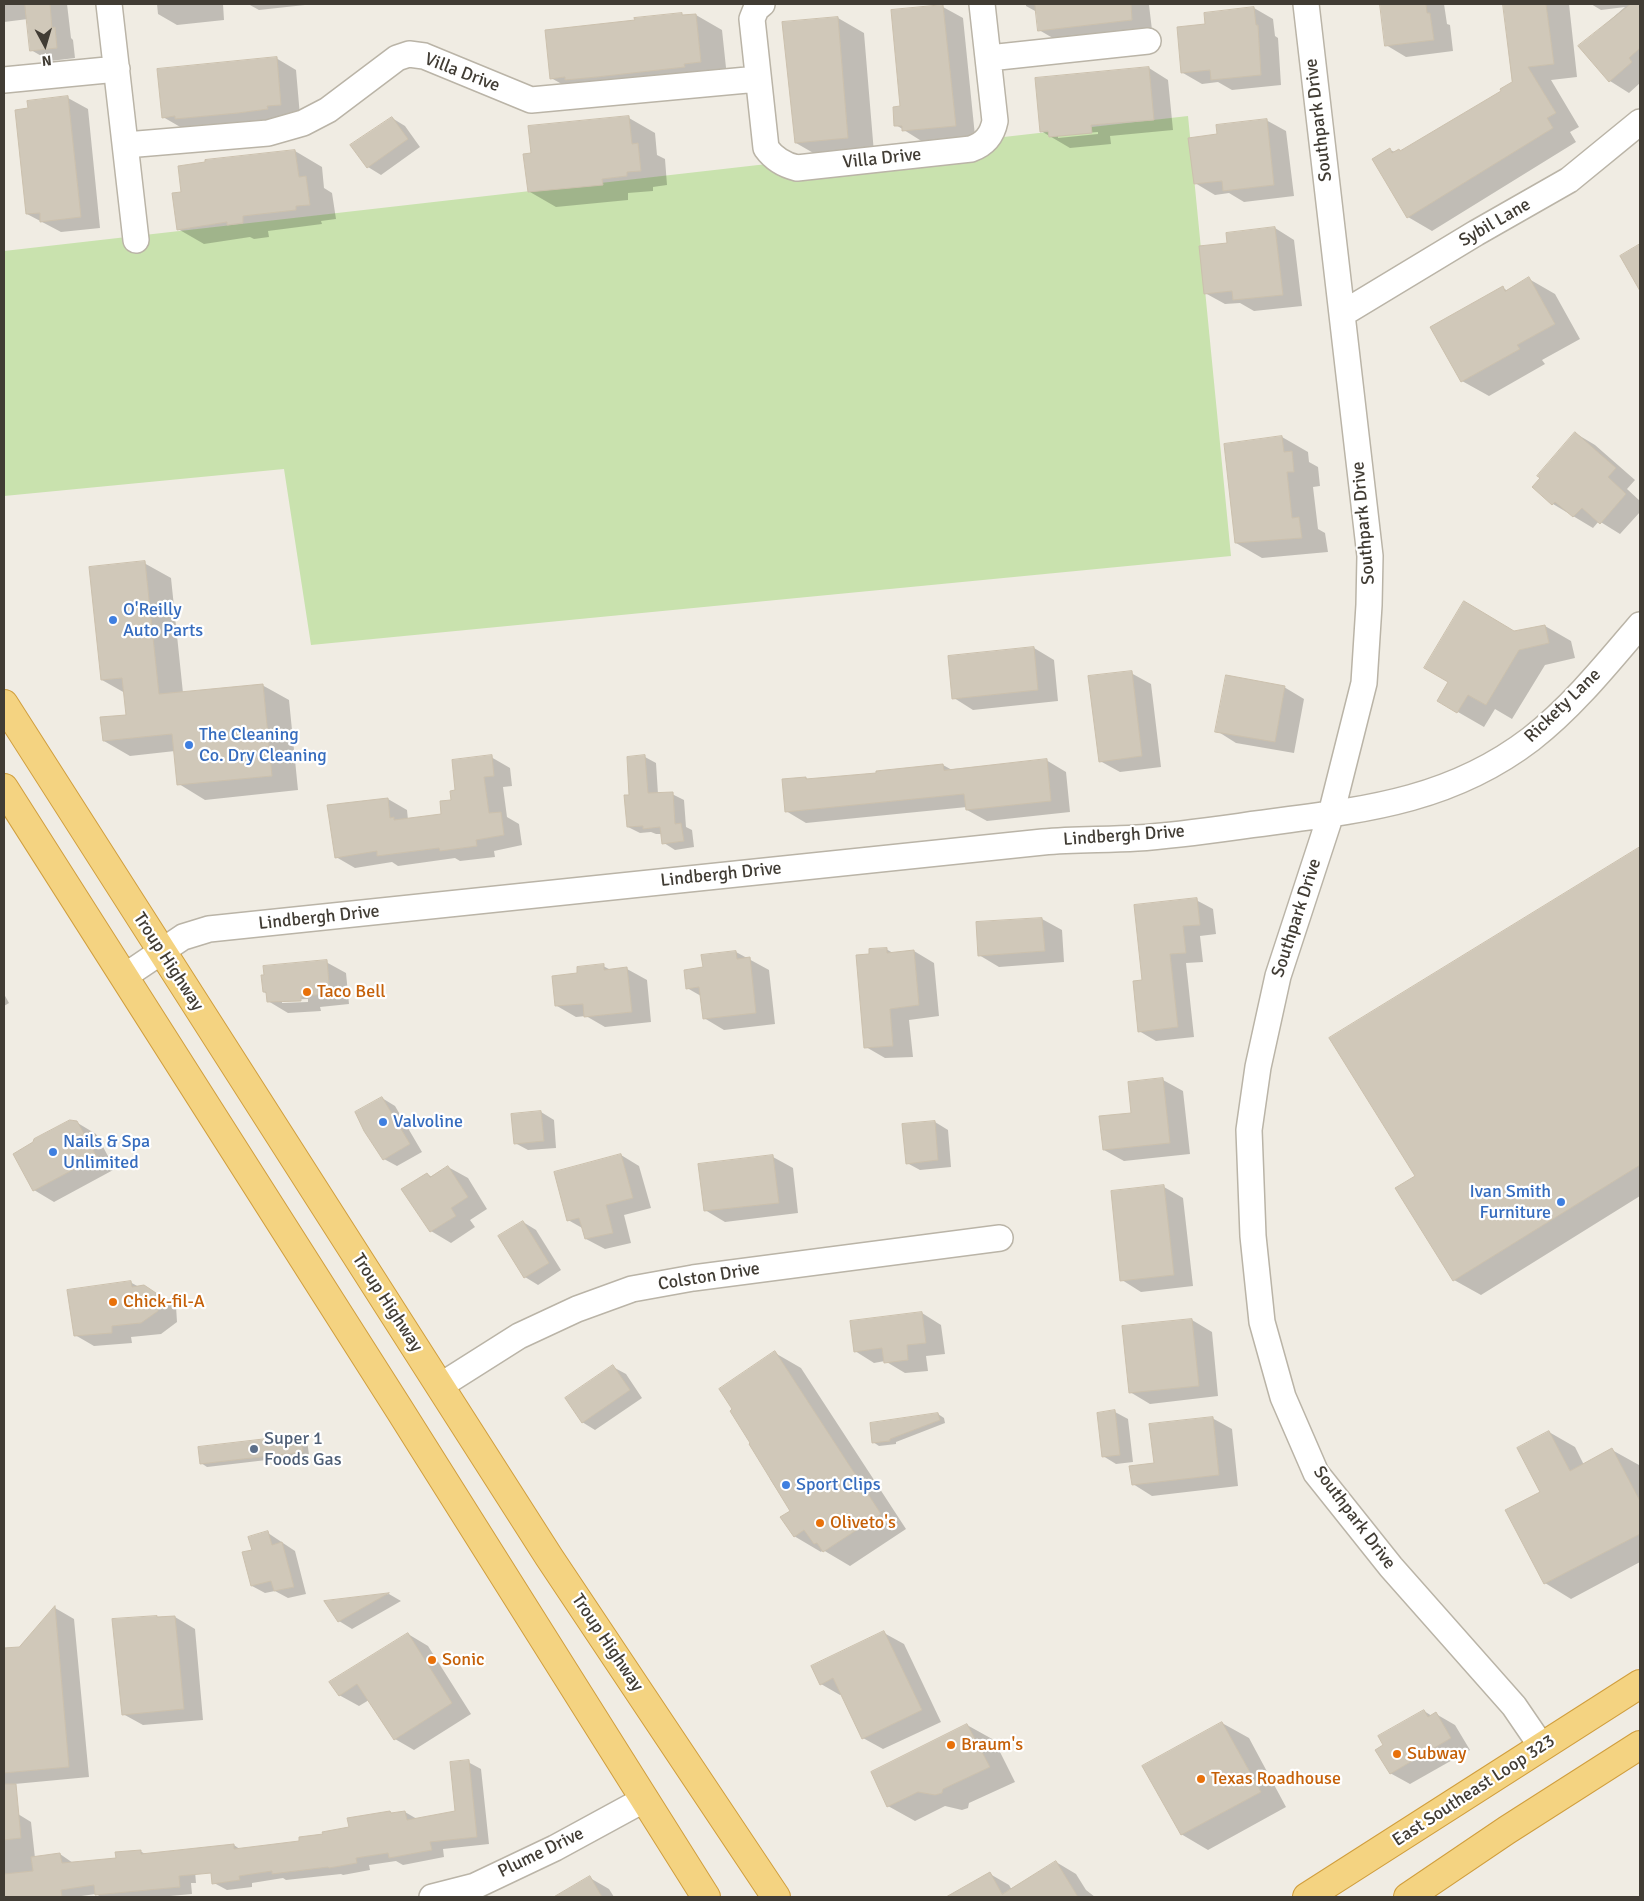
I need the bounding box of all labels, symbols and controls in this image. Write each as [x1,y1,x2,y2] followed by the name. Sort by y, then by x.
[20,20,70,70] north arrow
[421,49,503,97] street label: Villa Drive
[41,51,52,69] text: N
[1301,57,1337,183] street label: Southpark Drive
[842,144,922,174] street label: Villa Drive
[1455,194,1535,252] street label: Sybil Lane
[1348,460,1380,586] street label: Southpark Drive
[123,599,203,642] place label: O'Reilly Auto Parts
[107,614,119,626] marker: O'Reilly Auto Parts
[1520,664,1606,748] street label: Rickety Lane
[199,724,327,766] place label: The Cleaning Co. Dry Cleaning
[183,739,195,751] marker: The Cleaning Co. Dry Cleaning
[1063,821,1185,851] street label: Lindbergh Drive
[1268,856,1326,980] street label: Southpark Drive
[659,858,783,892] street label: Lindbergh Drive
[257,901,381,935] street label: Lindbergh Drive
[128,909,208,1015] street label: Troup Highway
[317,981,386,1003] place label: Taco Bell
[301,986,313,998] marker: Taco Bell
[393,1111,463,1133] place label: Valvoline
[377,1116,389,1128] marker: Valvoline
[63,1131,150,1174] place label: Nails & Spa Unlimited
[47,1146,59,1158] marker: Nails & Spa Unlimited
[1469,1181,1551,1224] place label: Ivan Smith Furniture
[1555,1196,1567,1208] marker: Ivan Smith Furniture
[347,1250,427,1356] street label: Troup Highway
[657,1258,761,1296] street label: Colston Drive
[123,1291,205,1313] place label: Chick-fil-A
[107,1296,119,1308] marker: Chick-fil-A
[264,1428,342,1470] place label: Super 1 Foods Gas
[248,1443,260,1455] marker: Super 1 Foods Gas
[1308,1462,1400,1574] street label: Southpark Drive
[796,1474,881,1496] place label: Sport Clips
[780,1479,792,1491] marker: Sport Clips
[830,1512,896,1534] place label: Oliveto's
[814,1517,826,1529] marker: Oliveto's
[566,1590,648,1696] street label: Troup Highway
[442,1649,485,1671] place label: Sonic
[426,1654,438,1666] marker: Sonic
[1389,1730,1559,1852] street label: East Southeast Loop 323
[961,1734,1023,1756] place label: Braum's
[945,1739,957,1751] marker: Braum's
[1407,1743,1466,1765] place label: Subway
[1391,1748,1403,1760] marker: Subway
[1211,1768,1341,1790] place label: Texas Roadhouse
[1195,1773,1207,1785] marker: Texas Roadhouse
[495,1823,587,1883] street label: Plume Drive

